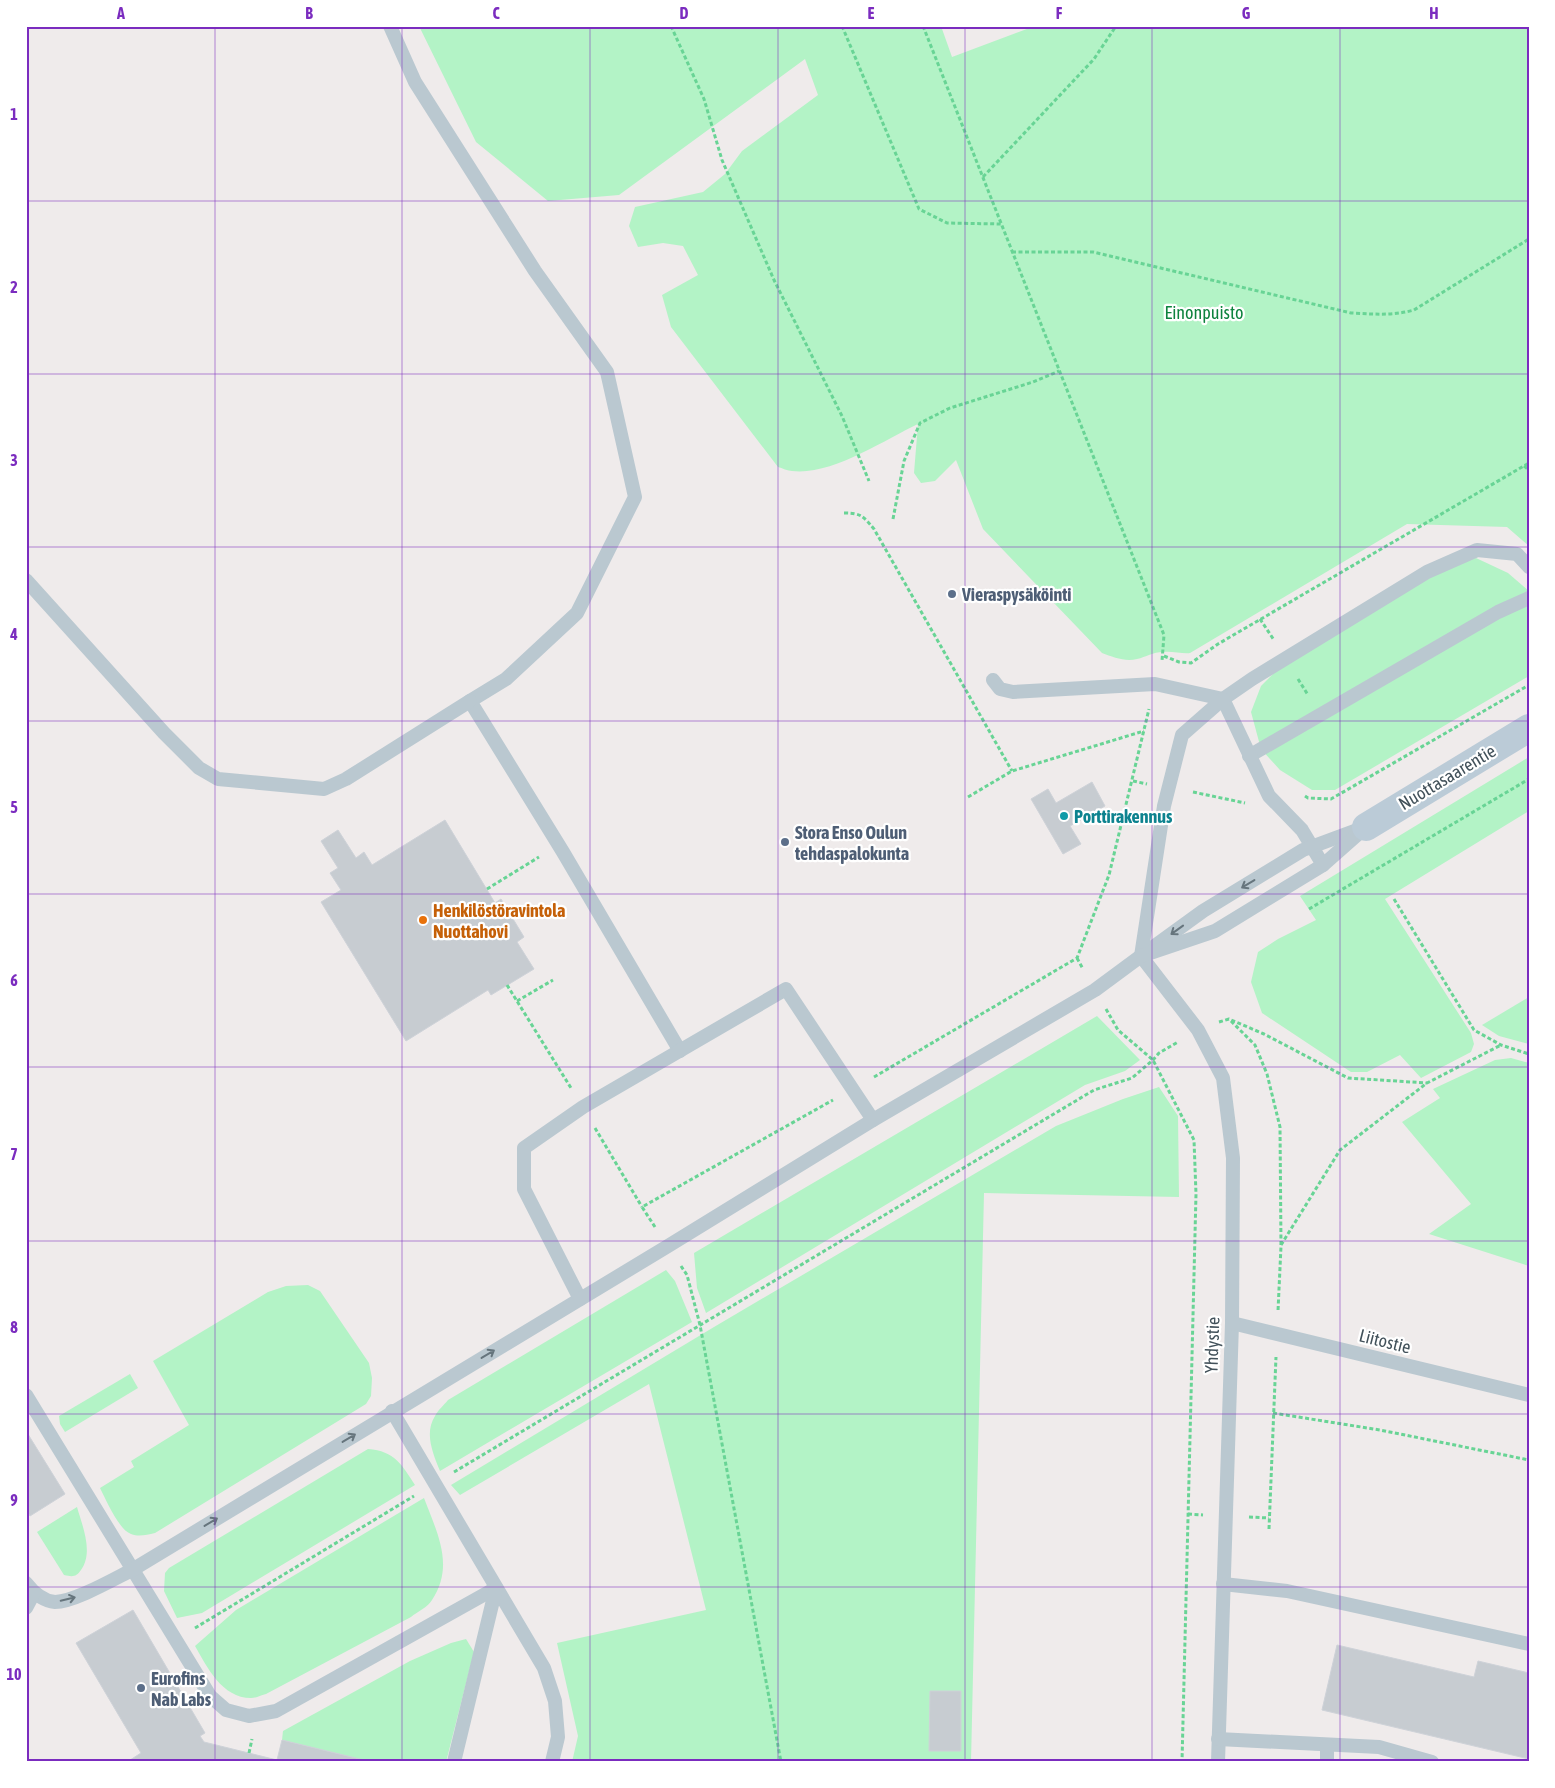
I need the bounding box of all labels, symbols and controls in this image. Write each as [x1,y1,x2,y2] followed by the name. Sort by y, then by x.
[116,4,125,22] text: A
[305,4,313,22] text: B
[492,4,500,22] text: C
[680,4,689,22] text: D
[868,4,875,22] text: E
[1056,4,1063,22] text: F
[1242,4,1251,22] text: G
[1429,4,1439,22] text: H
[10,105,18,123] text: 1
[10,278,18,296] text: 2
[1165,302,1243,323] park label: Einonpuisto
[10,451,18,469] text: 3
[961,584,1072,605] place label: Vieraspysäköinti
[946,588,958,600] marker: Vieraspysäköinti
[9,625,18,643] text: 4
[1395,740,1499,814] street label: Nuottasaarentie
[10,798,18,816] text: 5
[1074,806,1173,827] place label: Porttirakennus
[1058,810,1070,822] marker: Porttirakennus
[794,822,909,864] place label: Stora Enso Oulun tehdaspalokunta
[779,836,791,848] marker: Stora Enso Oulun tehdaspalokunta
[1241,879,1255,889] one-way arrow
[433,900,565,942] place label: Henkilöstöravintola Nuottahovi
[417,914,429,926] marker: Henkilöstöravintola Nuottahovi
[1170,925,1184,935] one-way arrow
[10,971,18,989] text: 6
[10,1145,18,1163] text: 7
[1201,1316,1223,1374] street label: Yhdystie
[10,1318,18,1336] text: 8
[1357,1324,1413,1358] street label: Liitostie
[481,1348,495,1358] one-way arrow
[342,1432,356,1442] one-way arrow
[10,1491,18,1509] text: 9
[203,1517,217,1527] one-way arrow
[59,1594,75,1603] one-way arrow
[6,1665,22,1683] text: 10
[151,1668,212,1710] place label: Eurofins Nab Labs
[135,1682,147,1694] marker: Eurofins Nab Labs

